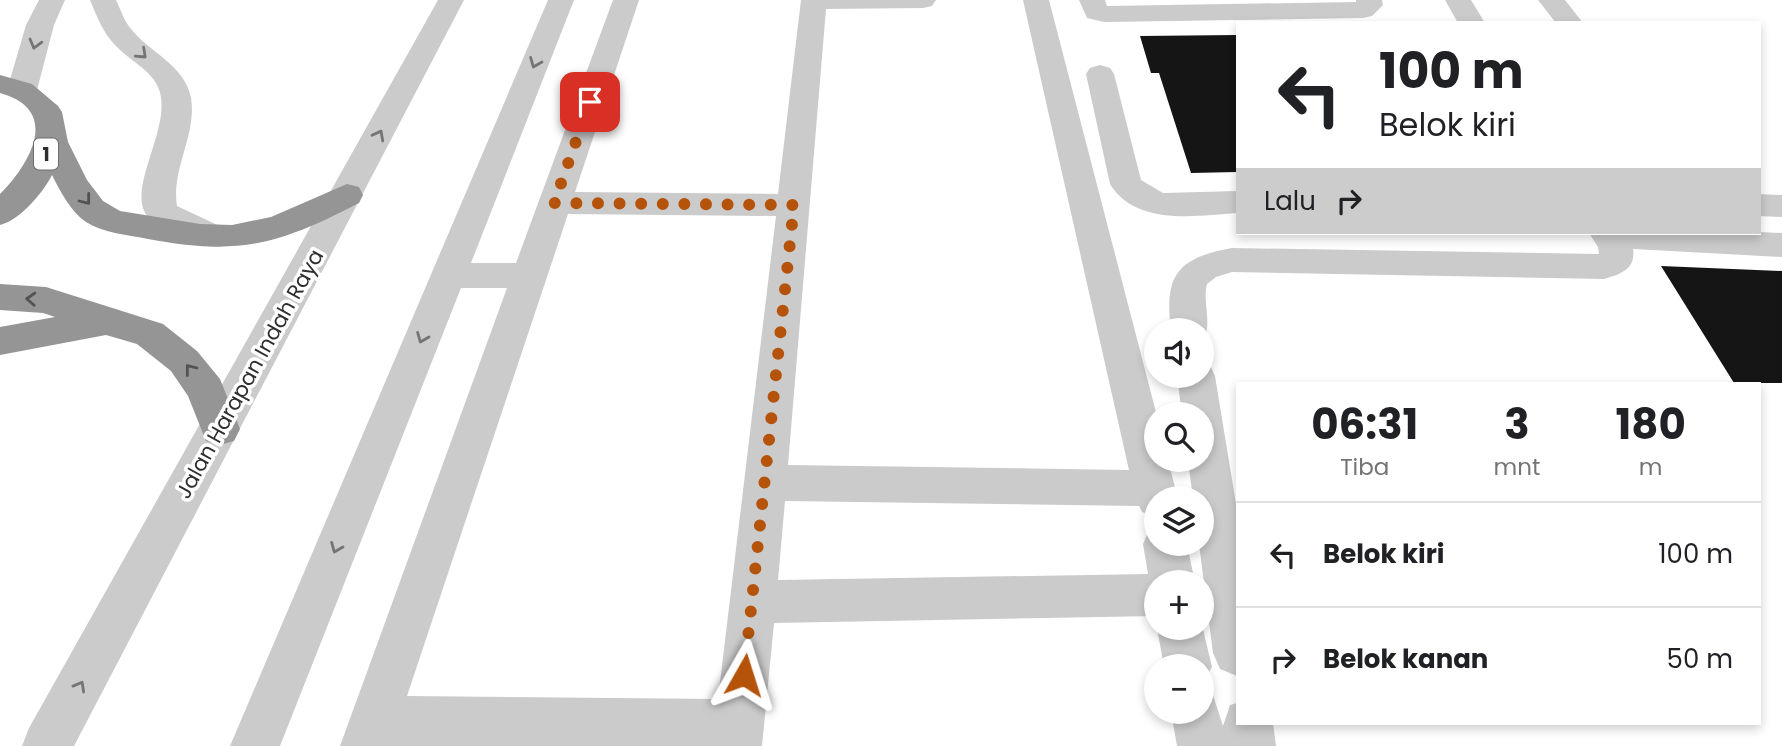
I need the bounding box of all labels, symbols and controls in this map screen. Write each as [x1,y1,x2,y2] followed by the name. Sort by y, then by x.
[1379,37,1524,105] text: 100 m
[29,38,43,50] one-way arrow
[134,46,147,59] one-way arrow
[1264,49,1355,140] icon: left
[529,56,543,68] one-way arrow
[560,72,620,132] pin
[571,83,609,121] icon: arrive
[1379,102,1516,147] text: Belok kiri
[371,130,384,142] one-way arrow
[34,138,58,170] road number: 1
[1330,182,1368,220] icon: right
[1264,183,1316,219] text: Lalu
[78,193,91,205] one-way arrow
[169,244,330,504] street label: Jalan Harapan Indah Raya
[25,291,36,306] one-way arrow
[1144,318,1214,724] map controls
[1144,318,1214,388] button: sound
[416,330,430,343] one-way arrow
[185,364,198,376] one-way arrow
[1311,395,1418,454] text: 06:31
[1504,395,1530,454] text: 3
[1615,395,1686,454] text: 180
[1144,402,1214,472] button: search
[1340,451,1389,483] text: Tiba
[1494,451,1540,483] text: mnt
[1639,451,1663,483] text: m
[1144,486,1214,556] button: layers
[1264,536,1302,574] icon: left
[1323,536,1445,572] text: Belok kiri
[1658,536,1733,572] text: 100 m
[330,542,344,554] one-way arrow
[1144,570,1214,640] button: +
[707,638,781,712] position arrow
[1264,641,1302,679] icon: right
[1323,641,1488,677] text: Belok kanan
[1667,641,1733,677] text: 50 m
[1144,654,1214,724] button: −
[72,681,85,693] one-way arrow

